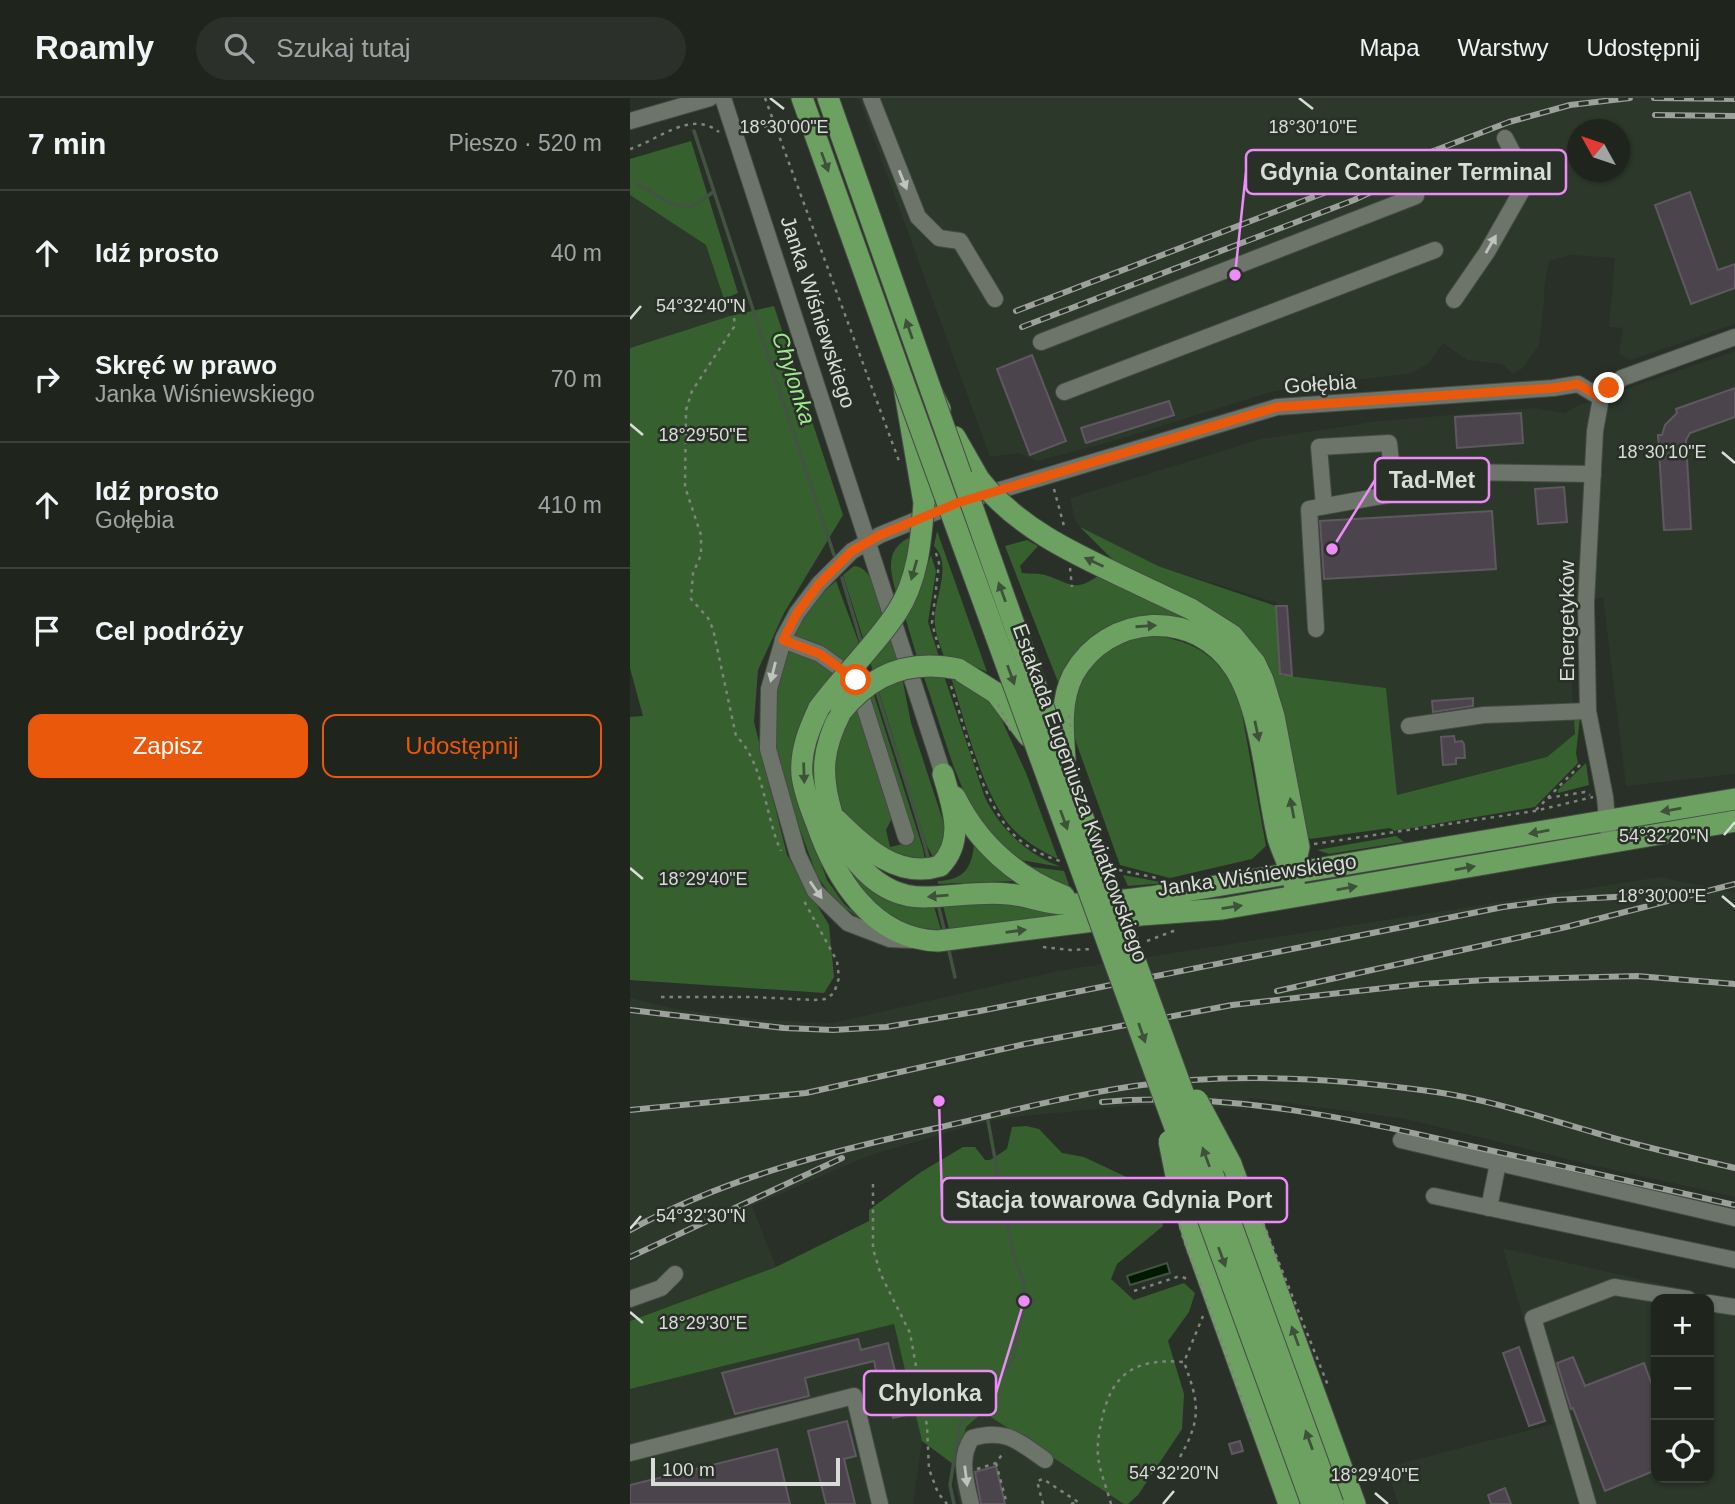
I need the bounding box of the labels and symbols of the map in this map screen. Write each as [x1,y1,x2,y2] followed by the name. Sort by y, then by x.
[739,117,829,137] text: 18°30'00"E
[1268,117,1358,137] text: 18°30'10"E
[1567,119,1630,182] north arrow
[1246,150,1566,194] callout: Gdynia Container Terminal
[820,152,831,173] one-way arrow
[1260,159,1552,185] text: Gdynia Container Terminal
[898,170,909,191] one-way arrow
[777,213,860,411] street label: Janka Wiśniewskiego
[1485,234,1497,253] one-way arrow
[656,296,746,316] text: 54°32'40"N
[903,318,914,339] one-way arrow
[767,328,821,428] water label: Chylonka
[1283,369,1357,397] street label: Gołębia
[1593,372,1624,403] route end
[658,425,748,445] text: 18°29'50"E
[1617,442,1707,462] text: 18°30'10"E
[1375,458,1489,502] callout: Tad-Met
[1389,467,1476,493] text: Tad-Met
[1084,557,1104,568] one-way arrow
[908,559,919,581] one-way arrow
[1555,559,1578,682] street label: Energetyków
[997,581,1008,602] one-way arrow
[1135,620,1157,631] one-way arrow
[1008,621,1153,965] street label: Estakada Eugeniusza Kwiatkowskiego
[767,661,778,683] one-way arrow
[840,664,871,695] route start
[1005,664,1016,685] one-way arrow
[1251,720,1262,742] one-way arrow
[798,763,809,785] one-way arrow
[1286,796,1297,818] one-way arrow
[1660,804,1682,815] one-way arrow
[1058,809,1069,830] one-way arrow
[1619,826,1709,846] text: 54°32'20"N
[1528,827,1550,838] one-way arrow
[1156,849,1358,900] street label: Janka Wiśniewskiego
[1454,862,1476,873] one-way arrow
[658,869,748,889] text: 18°29'40"E
[809,881,823,899] one-way arrow
[1336,882,1358,893] one-way arrow
[1617,886,1707,906] text: 18°30'00"E
[927,891,949,902] one-way arrow
[1221,901,1243,912] one-way arrow
[1005,925,1027,936] one-way arrow
[1137,1023,1148,1044] one-way arrow
[1200,1147,1211,1168] one-way arrow
[942,1178,1287,1222] callout: Stacja towarowa Gdynia Port
[956,1187,1273,1213] text: Stacja towarowa Gdynia Port
[656,1206,746,1226] text: 54°32'30"N
[1217,1246,1228,1267] one-way arrow
[658,1313,748,1333] text: 18°29'30"E
[1289,1326,1300,1347] one-way arrow
[864,1371,996,1415] callout: Chylonka
[878,1380,982,1406] text: Chylonka
[1303,1429,1314,1450] one-way arrow
[651,1455,840,1487] scale bar
[1129,1463,1219,1483] text: 54°32'20"N
[960,1465,971,1487] one-way arrow
[1330,1465,1420,1485] text: 18°29'40"E

